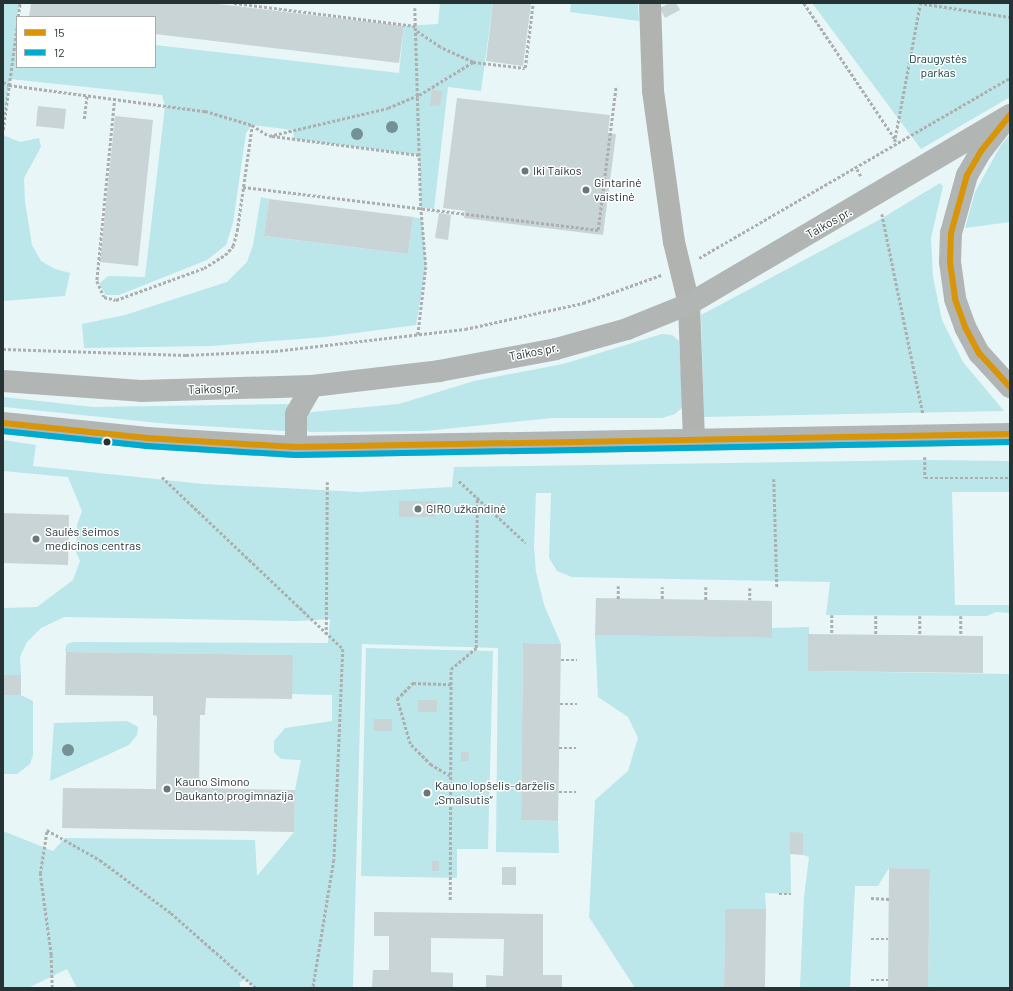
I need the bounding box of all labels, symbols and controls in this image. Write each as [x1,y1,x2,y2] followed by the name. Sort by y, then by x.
[16,16,156,68] legend
[54,25,64,39] text: 15
[54,45,65,59] text: 12
[909,52,967,80] park label: Draugystės parkas
[533,164,582,178] place label: Iki Taikos
[520,166,530,176] marker: Iki Taikos
[594,176,642,204] place label: Gintarinė vaistinė
[581,185,591,195] marker: Gintarinė vaistinė
[804,204,854,242] street label: Taikos pr.
[508,340,560,364] street label: Taikos pr.
[188,381,238,397] street label: Taikos pr.
[102,437,112,447] unlabelled marker
[426,502,506,516] place label: GIRO užkandinė
[413,504,423,514] marker: GIRO užkandinė
[45,525,141,553] place label: Saulės šeimos medicinos centras
[30,533,42,545] marker: Saulės šeimos medicinos centras
[175,775,293,803] place label: Kauno Simono Daukanto progimnazija
[435,779,555,807] place label: Kauno lopšelis-darželis „Smalsutis“
[162,784,172,794] marker: Kauno Simono Daukanto progimnazija
[422,788,432,798] marker: Kauno lopšelis-darželis „Smalsutis“

